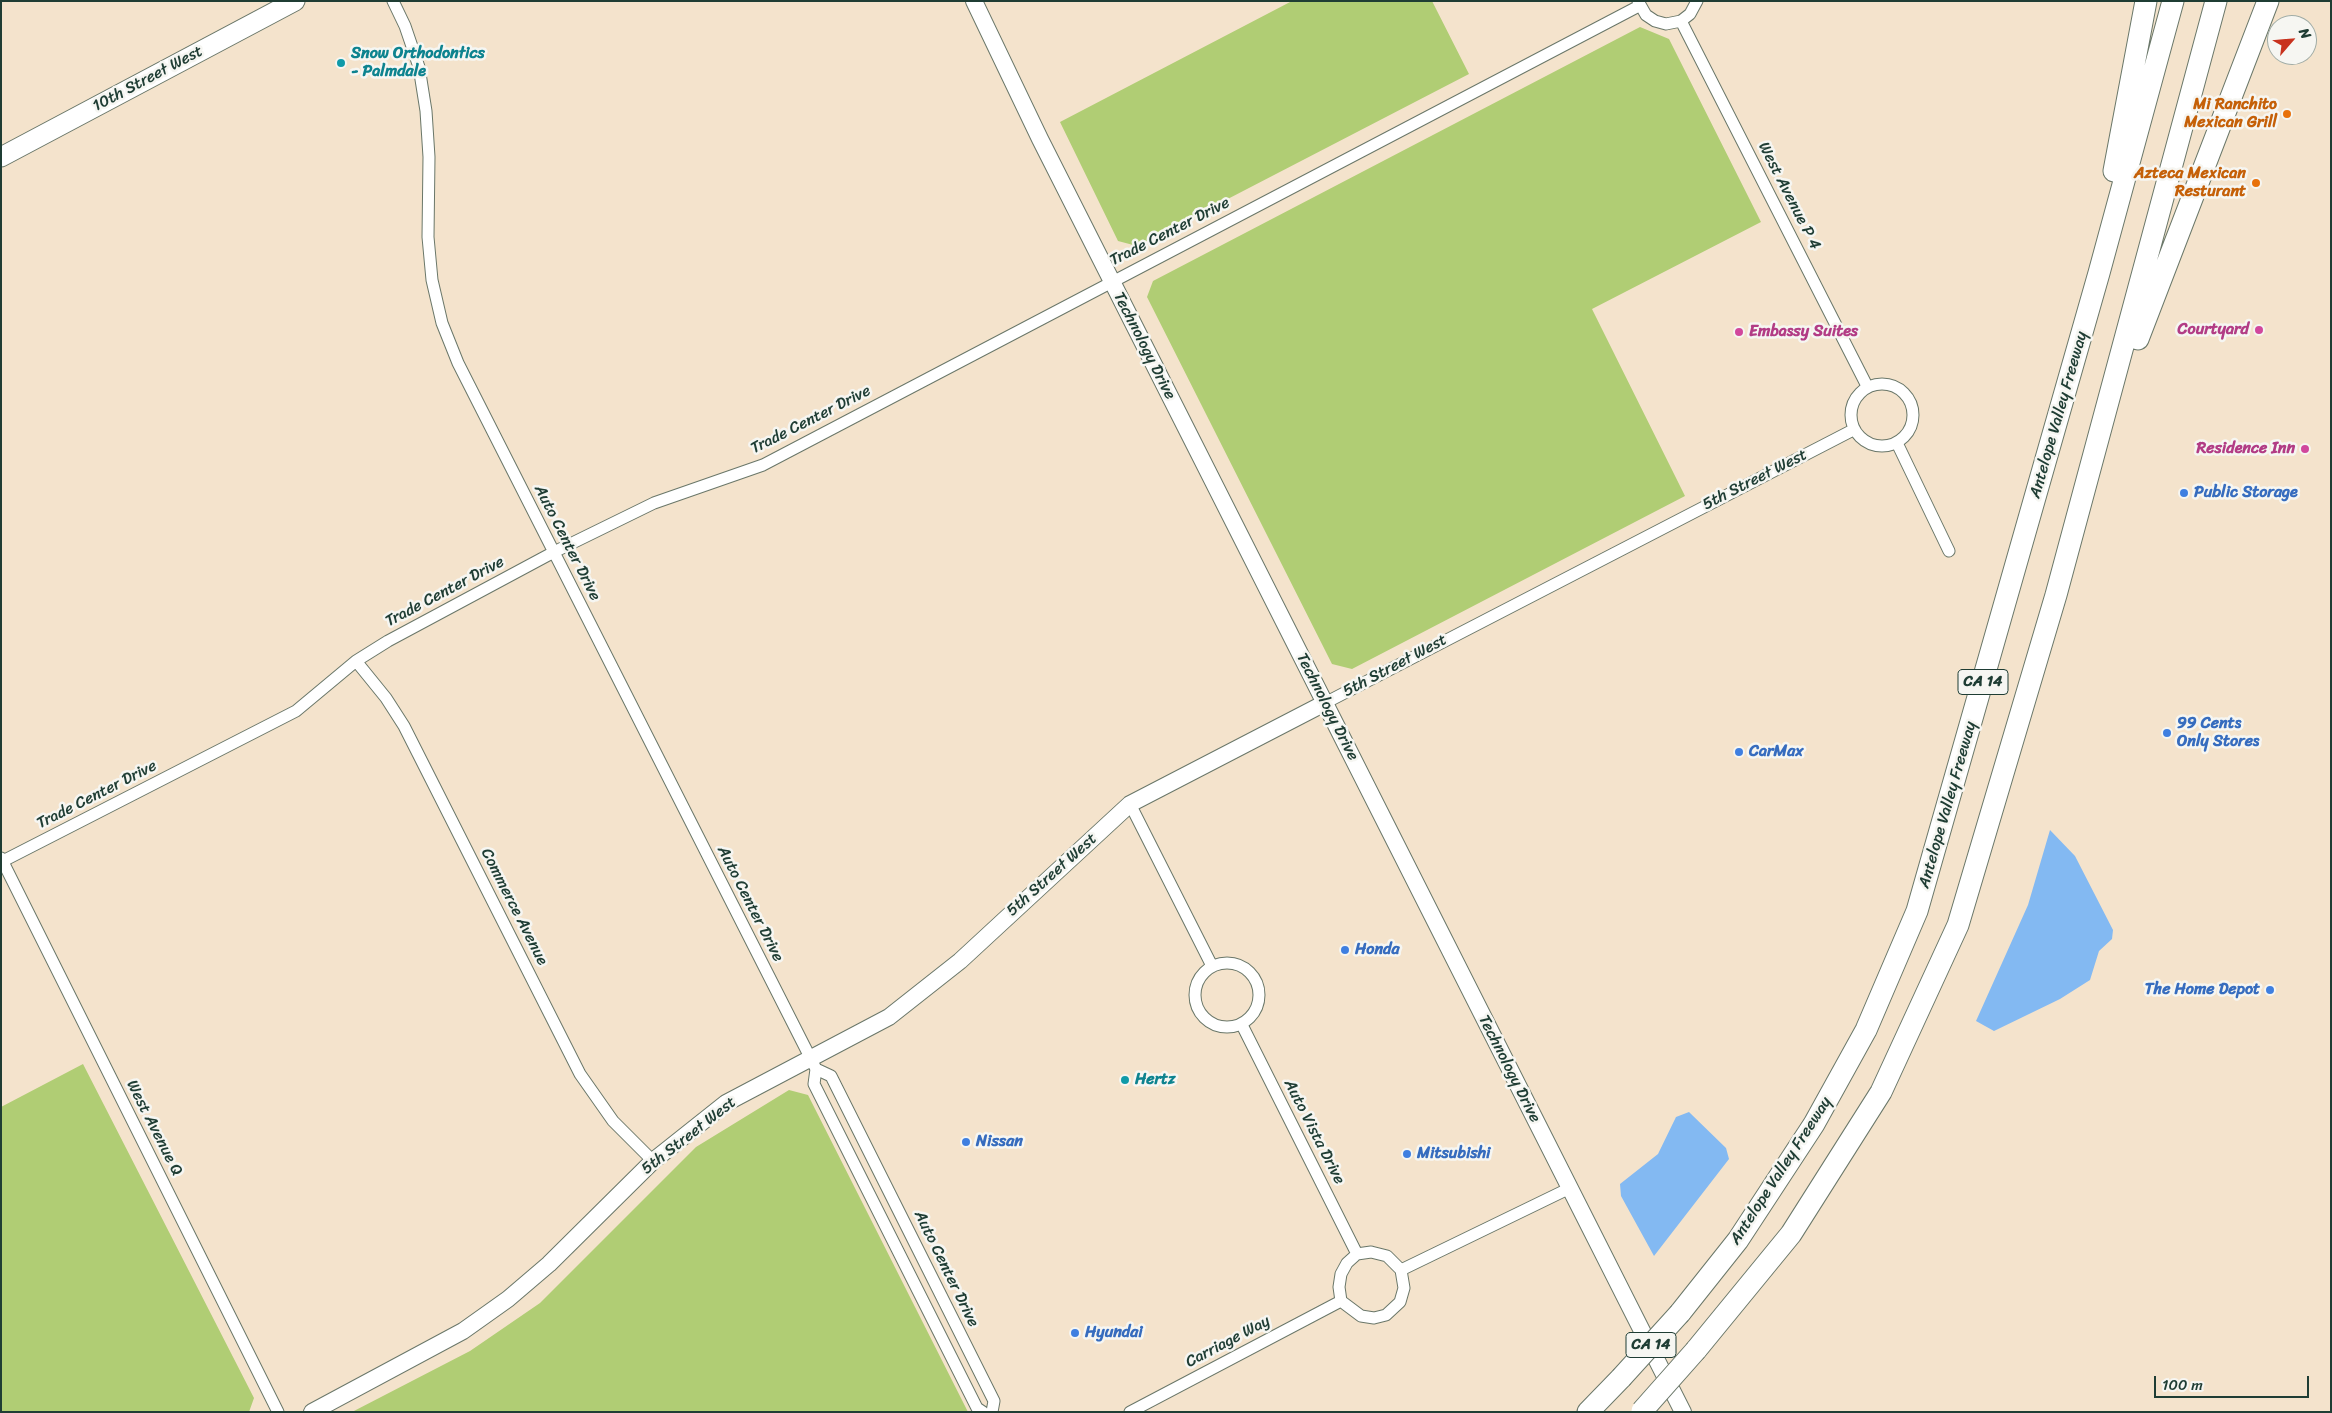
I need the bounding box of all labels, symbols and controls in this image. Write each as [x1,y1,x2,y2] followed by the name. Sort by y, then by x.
[2267,15,2317,65] north arrow
[2292,23,2318,43] text: N
[90,42,206,116] street label: 10th Street West
[351,44,485,82] place label: Snow Orthodontics - Palmdale
[335,57,347,69] marker: Snow Orthodontics - Palmdale
[2184,95,2277,133] place label: Mi Ranchito Mexican Grill
[2281,108,2293,120] marker: Mi Ranchito Mexican Grill
[1754,139,1824,253] street label: West Avenue P 4
[2134,164,2246,202] place label: Azteca Mexican Resturant
[2250,177,2262,189] marker: Azteca Mexican Resturant
[1107,194,1233,270] street label: Trade Center Drive
[1109,289,1179,403] street label: Technology Drive
[2178,320,2249,340] place label: Courtyard
[1749,322,1858,342] place label: Embassy Suites
[2253,324,2265,336] marker: Courtyard
[1733,326,1745,338] marker: Embassy Suites
[2026,329,2092,501] street label: Antelope Valley Freeway
[748,382,874,458] street label: Trade Center Drive
[2197,439,2295,459] place label: Residence Inn
[2299,443,2311,455] marker: Residence Inn
[1699,445,1811,515] street label: 5th Street West
[530,482,604,604] street label: Auto Center Drive
[2194,483,2298,503] place label: Public Storage
[2178,487,2190,499] marker: Public Storage
[382,553,508,631] street label: Trade Center Drive
[1340,631,1450,701] street label: 5th Street West
[1292,650,1362,764] street label: Technology Drive
[1958,670,2008,694] road number: CA 14
[2177,714,2259,752] place label: 99 Cents Only Stores
[1915,719,1981,891] street label: Antelope Valley Freeway
[2161,727,2173,739] marker: 99 Cents Only Stores
[1749,742,1803,762] place label: CarMax
[1733,746,1745,758] marker: CarMax
[34,757,160,833] street label: Trade Center Drive
[1003,829,1101,921] street label: 5th Street West
[713,843,787,965] street label: Auto Center Drive
[476,845,552,969] street label: Commerce Avenue
[1355,940,1400,960] place label: Honda
[1339,944,1351,956] marker: Honda
[2145,980,2260,1000] place label: The Home Depot
[2264,984,2276,996] marker: The Home Depot
[1474,1012,1544,1126] street label: Technology Drive
[1135,1070,1176,1090] place label: Hertz
[1119,1074,1131,1086] marker: Hertz
[1279,1076,1349,1188] street label: Auto Vista Drive
[122,1077,186,1179] street label: West Avenue Q
[638,1093,740,1179] street label: 5th Street West
[1726,1093,1836,1249] street label: Antelope Valley Freeway
[976,1132,1023,1152] place label: Nissan
[960,1136,972,1148] marker: Nissan
[1417,1144,1491,1164] place label: Mitsubishi
[1401,1148,1413,1160] marker: Mitsubishi
[909,1208,983,1330] street label: Auto Center Drive
[1183,1312,1273,1372] street label: Carriage Way
[1085,1323,1143,1343] place label: Hyundai
[1069,1327,1081,1339] marker: Hyundai
[1626,1332,1676,1358] road number: CA 14
[2157,1366,2312,1398] scale bar
[2162,1372,2203,1398] text: 100 m

